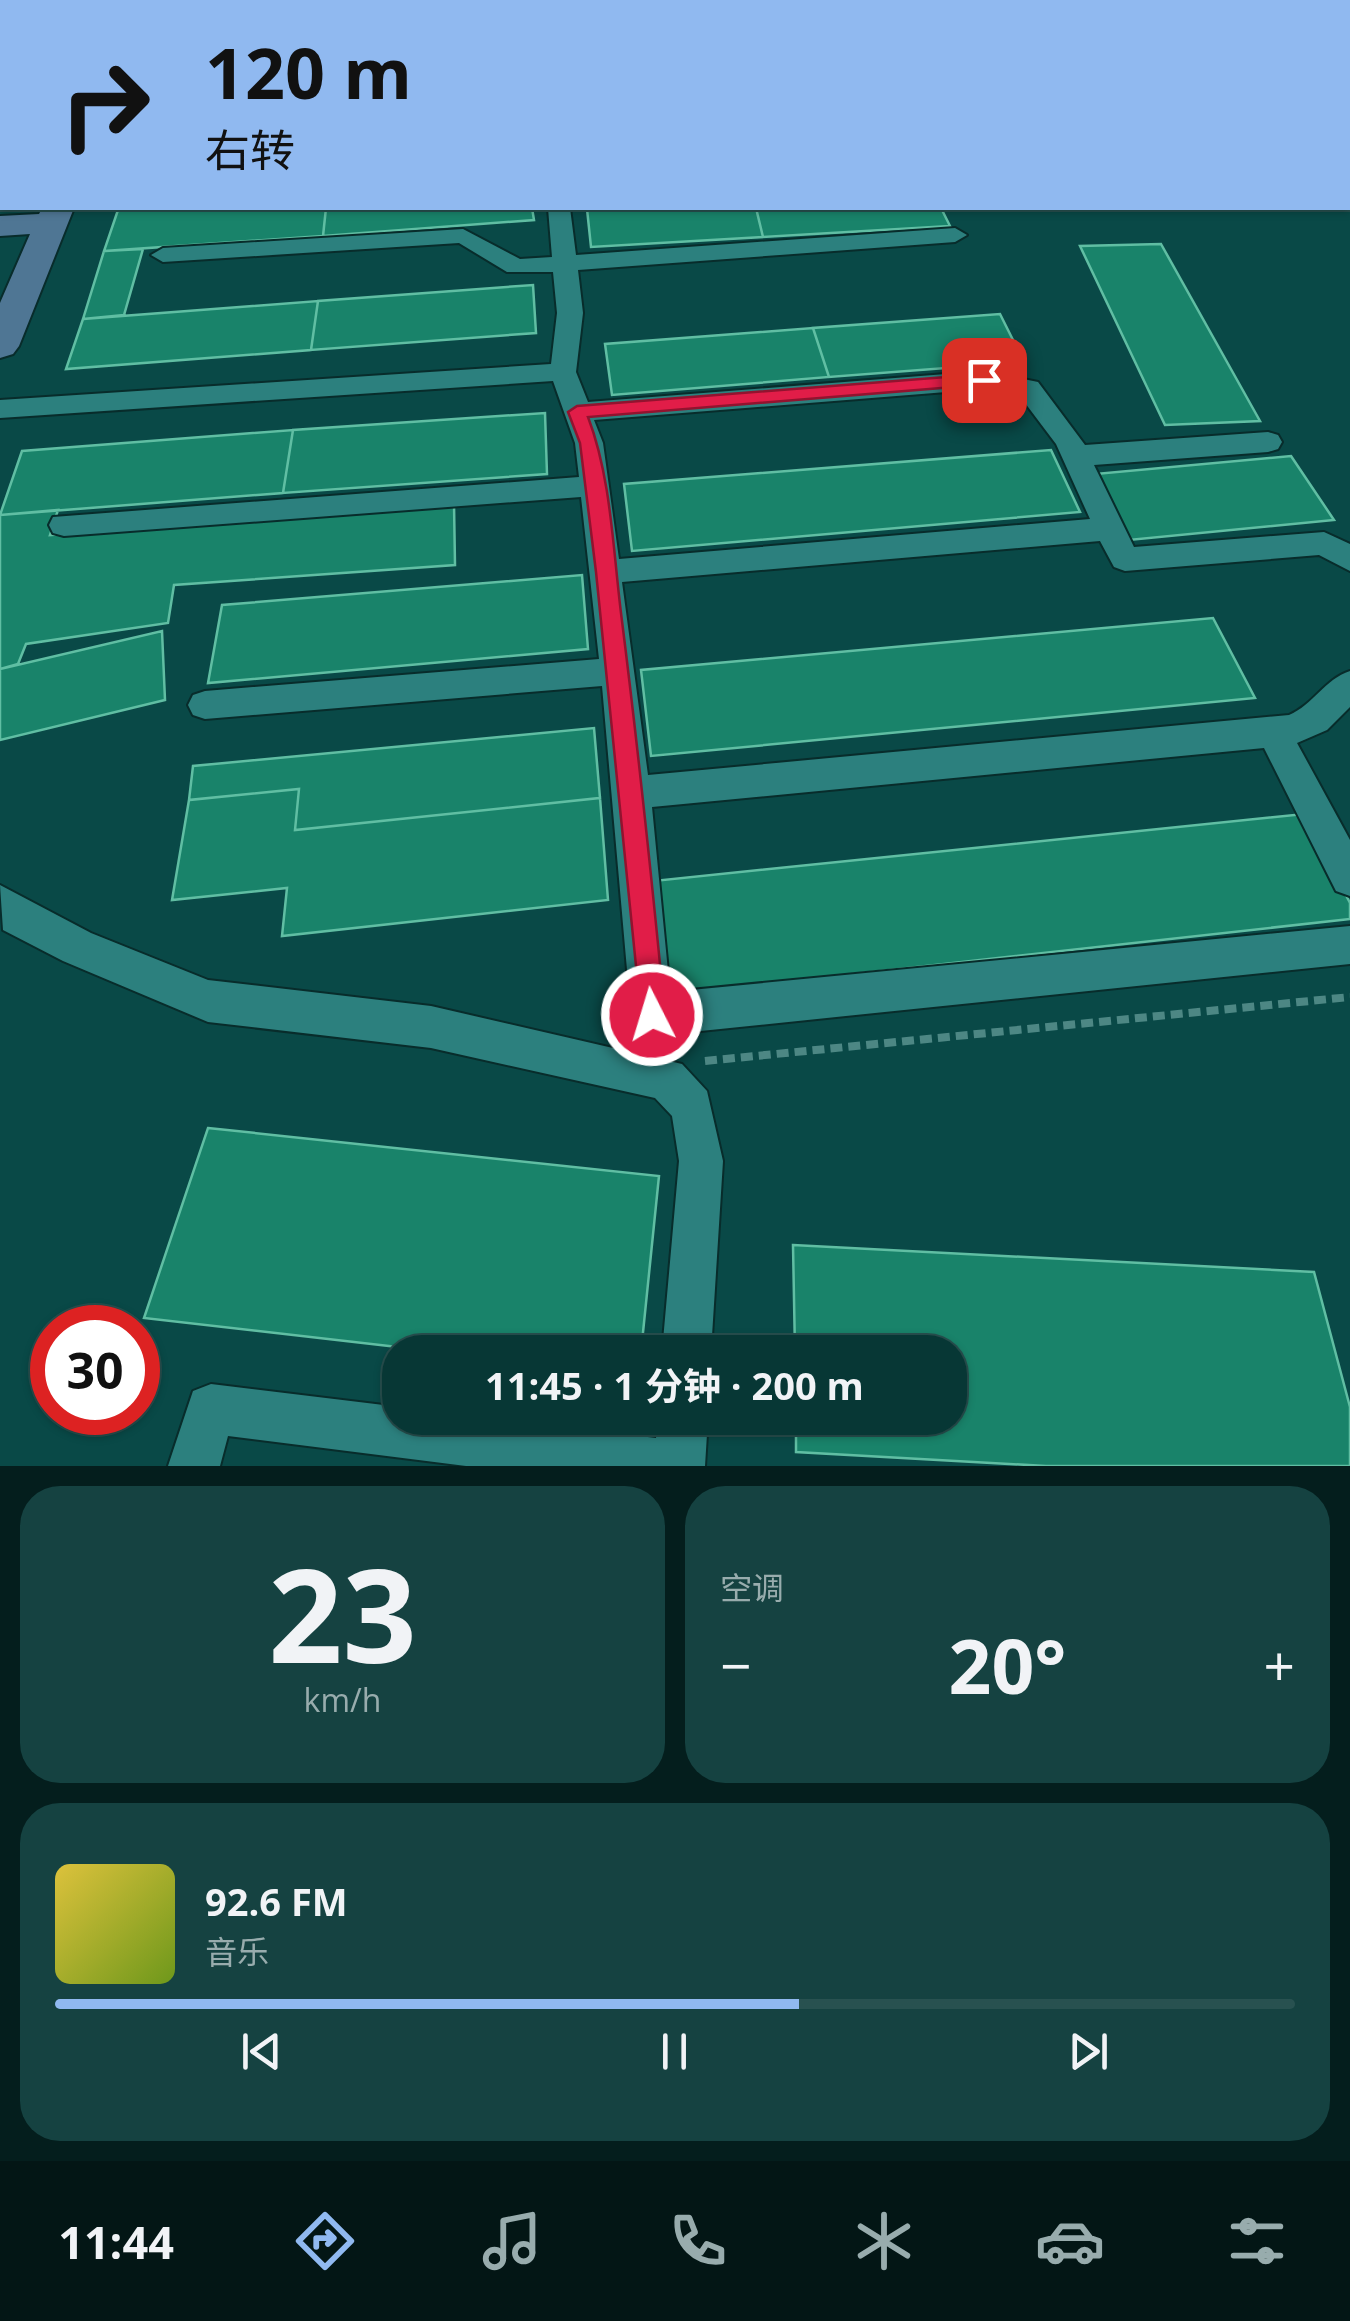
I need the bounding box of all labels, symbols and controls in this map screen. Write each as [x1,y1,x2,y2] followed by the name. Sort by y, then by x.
[205,24,412,120] text: 120 m
[40,40,170,170] icon: right
[205,119,295,180] text: 右转
[942,338,1027,423] pin
[957,353,1012,408] icon: arrive
[600,963,704,1067] position arrow
[30,1305,160,1435] speed limit sign: 30
[485,1359,864,1411] text: 11:45 · 1 分钟 · 200 m
[268,1524,417,1701] text: 23
[720,1566,784,1609] text: 空调
[949,1614,1066,1716] text: 20°
[720,1627,751,1702] text: −
[1264,1627,1295,1702] text: +
[304,1678,381,1721] text: km/h
[205,1875,348,1927] text: 92.6 FM
[205,1930,269,1973] text: 音乐
[234,2024,289,2079] icon: previous
[647,2024,702,2079] icon: pause
[1061,2024,1116,2079] icon: next
[290,2206,360,2276] icon: directions
[477,2206,547,2276] icon: music
[663,2206,733,2276] icon: phone
[849,2206,919,2276] icon: climate
[1035,2206,1105,2276] icon: car
[1222,2206,1292,2276] icon: filters
[58,2211,174,2272] text: 11:44

